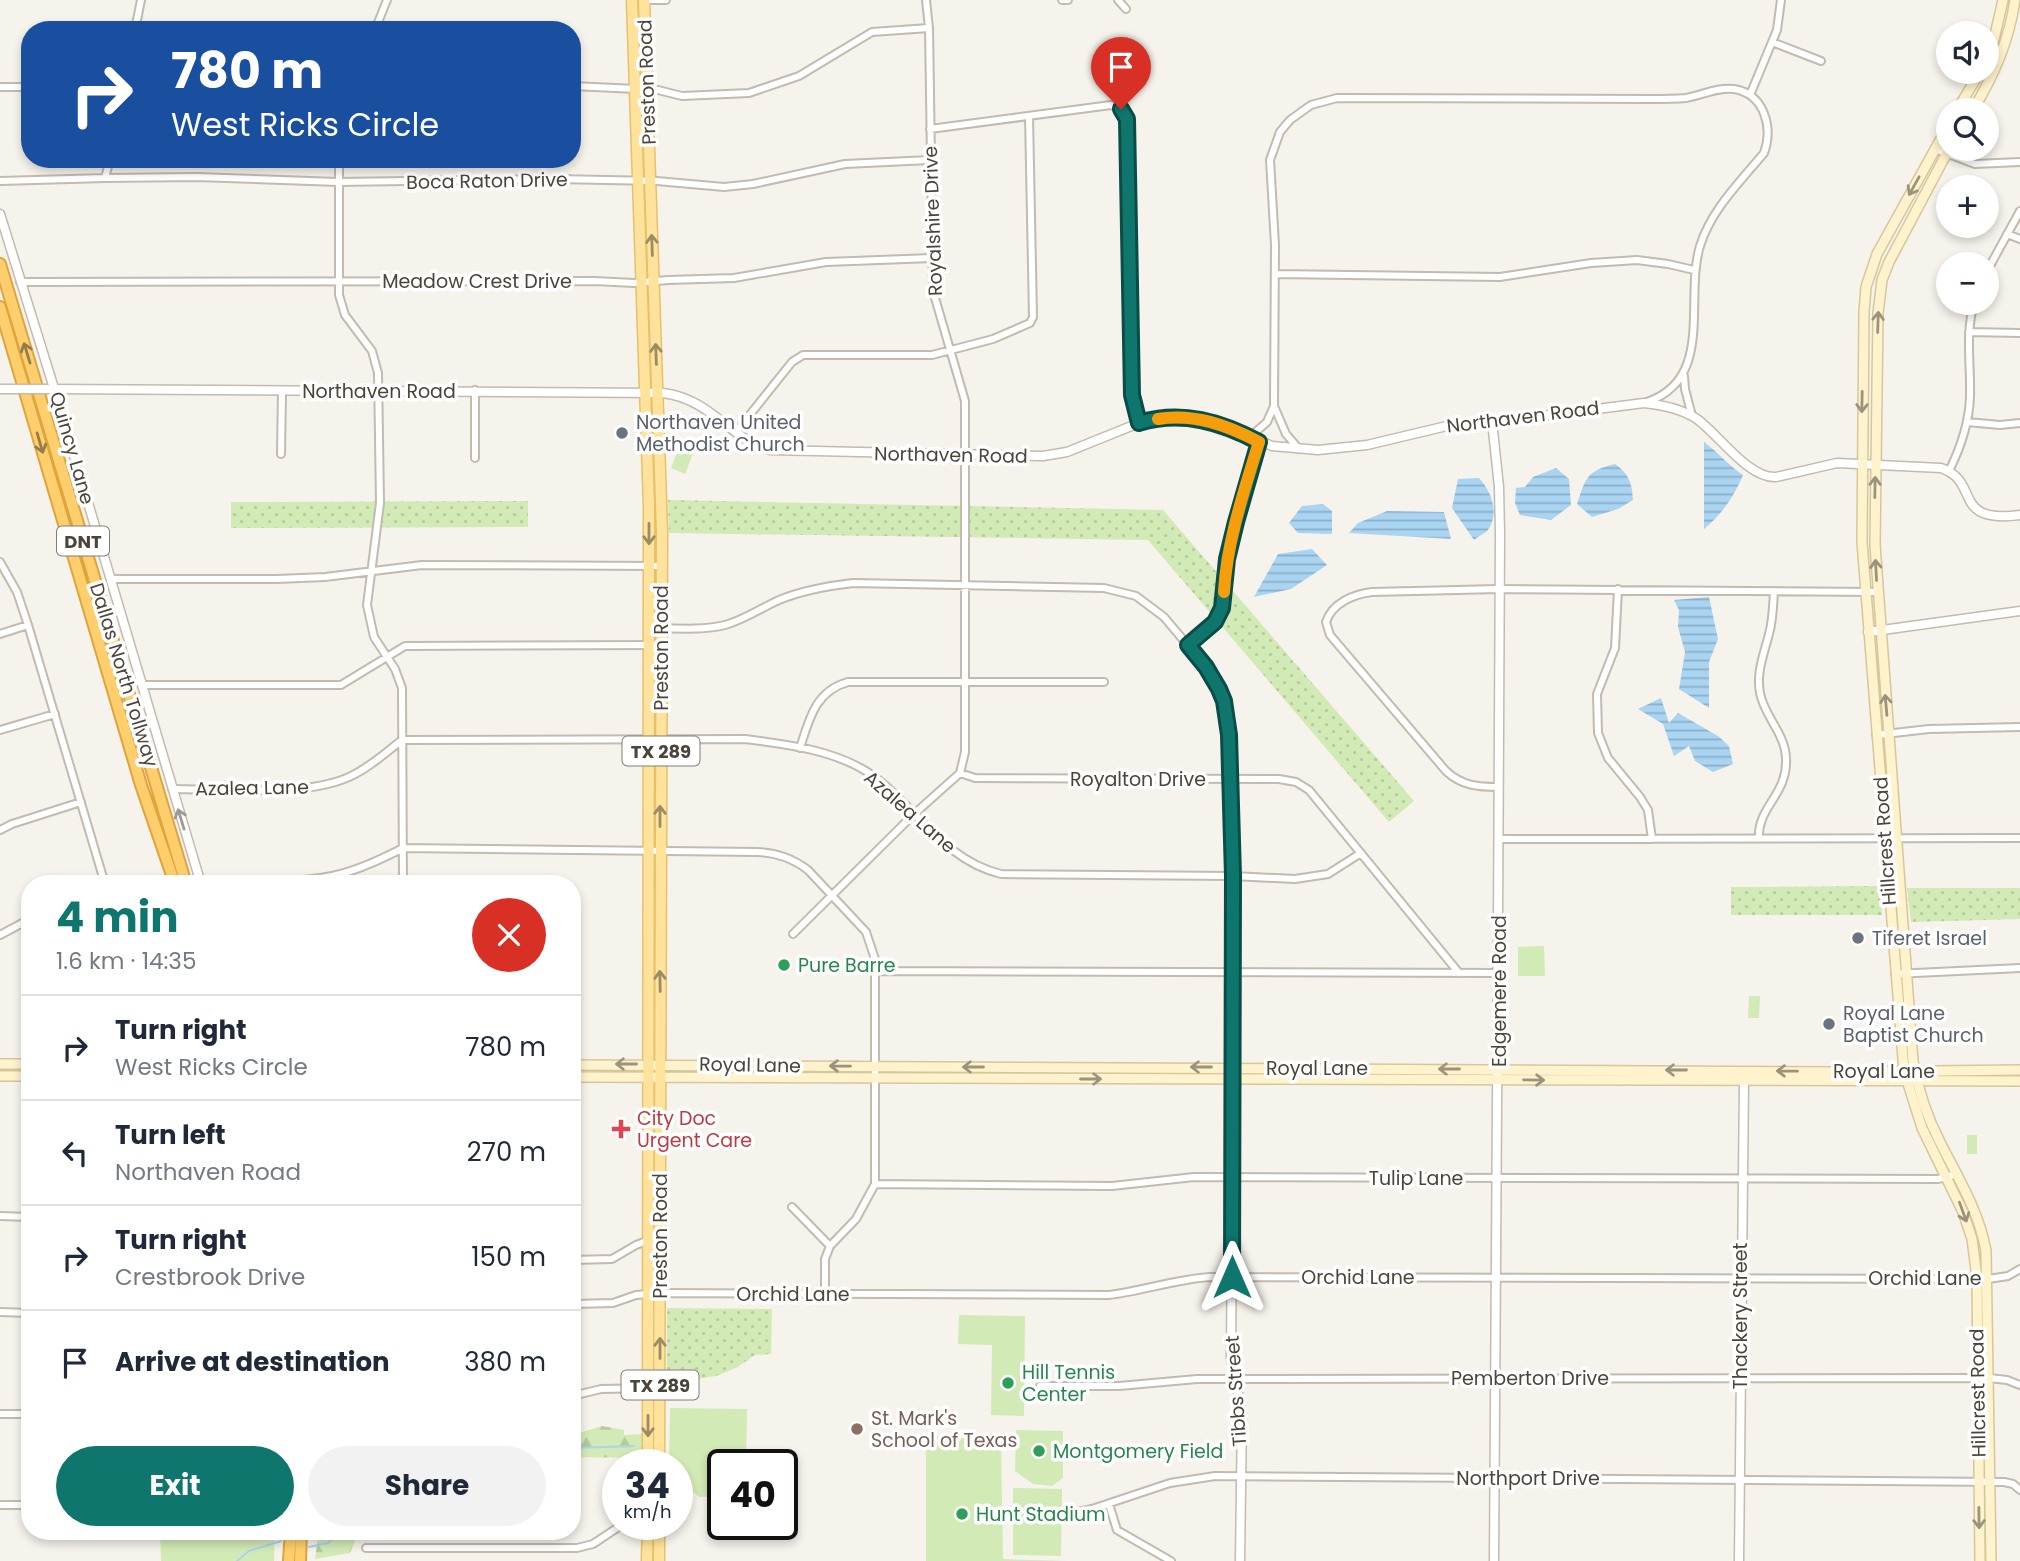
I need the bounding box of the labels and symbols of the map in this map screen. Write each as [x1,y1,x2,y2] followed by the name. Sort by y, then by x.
[631,19,663,145] street label: Preston Road
[1091,37,1151,109] pin
[917,145,949,297] street label: Royalshire Drive
[406,166,568,196] street label: Boca Raton Drive
[1907,175,1920,196] one-way arrow
[646,234,659,257] one-way arrow
[382,268,572,295] street label: Meadow Crest Drive
[1871,311,1884,334] one-way arrow
[19,342,32,364] one-way arrow
[650,343,663,366] one-way arrow
[302,378,456,405] street label: Northaven Road
[43,388,101,508] street label: Quincy Lane
[1855,390,1869,413] one-way arrow
[1445,394,1601,440] street label: Northaven Road
[636,409,805,458] place label: Northaven United Methodist Church
[614,425,630,441] marker: Northaven United Methodist Church
[35,432,48,454] one-way arrow
[874,440,1028,470] street label: Northaven Road
[1868,475,1882,498] one-way arrow
[642,522,656,545] one-way arrow
[57,526,109,556] road number: DNT
[1870,559,1883,582] one-way arrow
[83,580,165,771] street label: Dallas North Tollway
[648,585,675,711] street label: Preston Road
[1879,694,1892,717] one-way arrow
[622,736,700,766] road number: TX 289
[858,765,962,859] street label: Azalea Lane
[1070,766,1206,793] street label: Royalton Drive
[195,774,309,802] street label: Azalea Lane
[1867,776,1903,906] street label: Hillcrest Road
[653,804,667,827] one-way arrow
[174,808,186,830] one-way arrow
[1486,915,1513,1067] street label: Edgemere Road
[1872,925,1987,952] place label: Tiferet Israel
[1850,930,1866,946] marker: Tiferet Israel
[798,952,896,979] place label: Pure Barre
[776,957,792,973] marker: Pure Barre
[653,969,667,992] one-way arrow
[1843,1000,1984,1049] place label: Royal Lane Baptist Church
[1821,1016,1837,1032] marker: Royal Lane Baptist Church
[699,1051,801,1079] street label: Royal Lane
[1266,1055,1368,1082] street label: Royal Lane
[615,1057,638,1071] one-way arrow
[1833,1058,1935,1085] street label: Royal Lane
[829,1059,852,1073] one-way arrow
[962,1060,985,1074] one-way arrow
[1190,1060,1213,1074] one-way arrow
[1437,1062,1460,1076] one-way arrow
[1665,1063,1688,1077] one-way arrow
[1776,1064,1799,1078] one-way arrow
[1079,1072,1102,1086] one-way arrow
[1523,1073,1546,1087] one-way arrow
[637,1105,752,1154] place label: City Doc Urgent Care
[611,1119,631,1139] marker: City Doc Urgent Care
[1369,1165,1463,1192] street label: Tulip Lane
[647,1173,674,1299] street label: Preston Road
[1957,1201,1970,1223] one-way arrow
[1195,1240,1269,1314] position arrow
[1727,1242,1754,1389] street label: Thackery Street
[1301,1264,1415,1291] street label: Orchid Lane
[1868,1265,1982,1292] street label: Orchid Lane
[736,1281,850,1308] street label: Orchid Lane
[1963,1328,1993,1458] street label: Hillcrest Road
[1219,1334,1253,1447] street label: Tibbs Street
[653,1336,667,1359] one-way arrow
[1022,1359,1115,1408] place label: Hill Tennis Center
[1451,1365,1609,1392] street label: Pemberton Drive
[622,1370,698,1400] road number: TX 289
[1000,1375,1016,1391] marker: Hill Tennis Center
[871,1405,1017,1454] place label: St. Mark's School of Texas
[641,1415,655,1438] one-way arrow
[849,1421,865,1437] marker: St. Mark's School of Texas
[1053,1438,1223,1465] place label: Montgomery Field
[1031,1443,1047,1459] marker: Montgomery Field
[707,1449,798,1540] speed limit sign: 40
[1456,1465,1600,1492] street label: Northport Drive
[976,1501,1106,1528] place label: Hunt Stadium
[954,1506,970,1522] marker: Hunt Stadium
[1972,1506,1986,1529] one-way arrow

